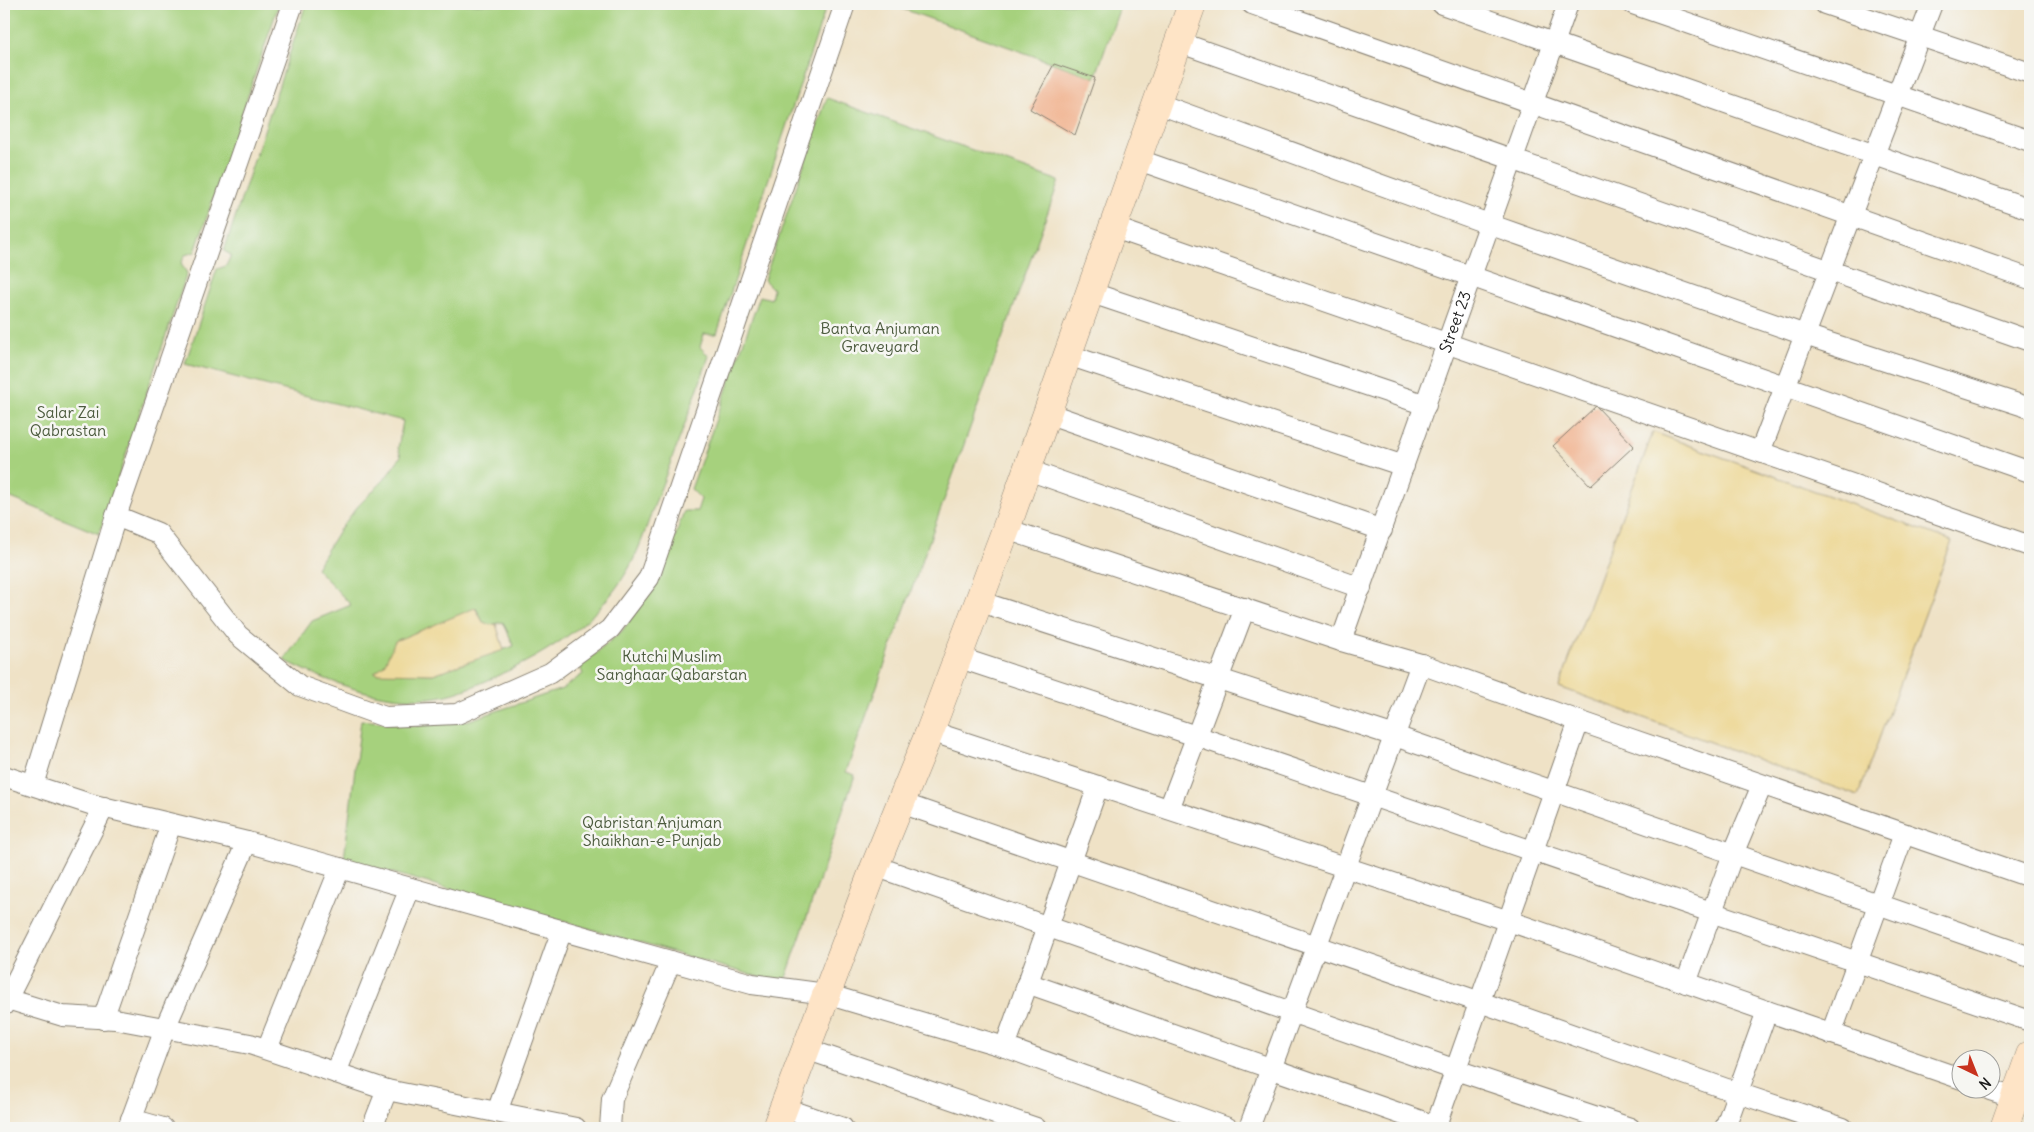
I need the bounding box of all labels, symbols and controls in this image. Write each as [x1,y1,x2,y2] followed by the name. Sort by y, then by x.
[1435,288,1475,355] street label: Street 23
[820,318,940,356] park label: Bantva Anjuman Graveyard
[30,402,106,440] park label: Salar Zai Qabrastan
[597,646,747,684] park label: Kutchi Muslim Sanghaar Qabarstan
[582,812,722,850] park label: Qabristan Anjuman Shaikhan-e-Punjab
[1952,1050,2002,1100] north arrow
[1975,1074,1995,1093] text: N

